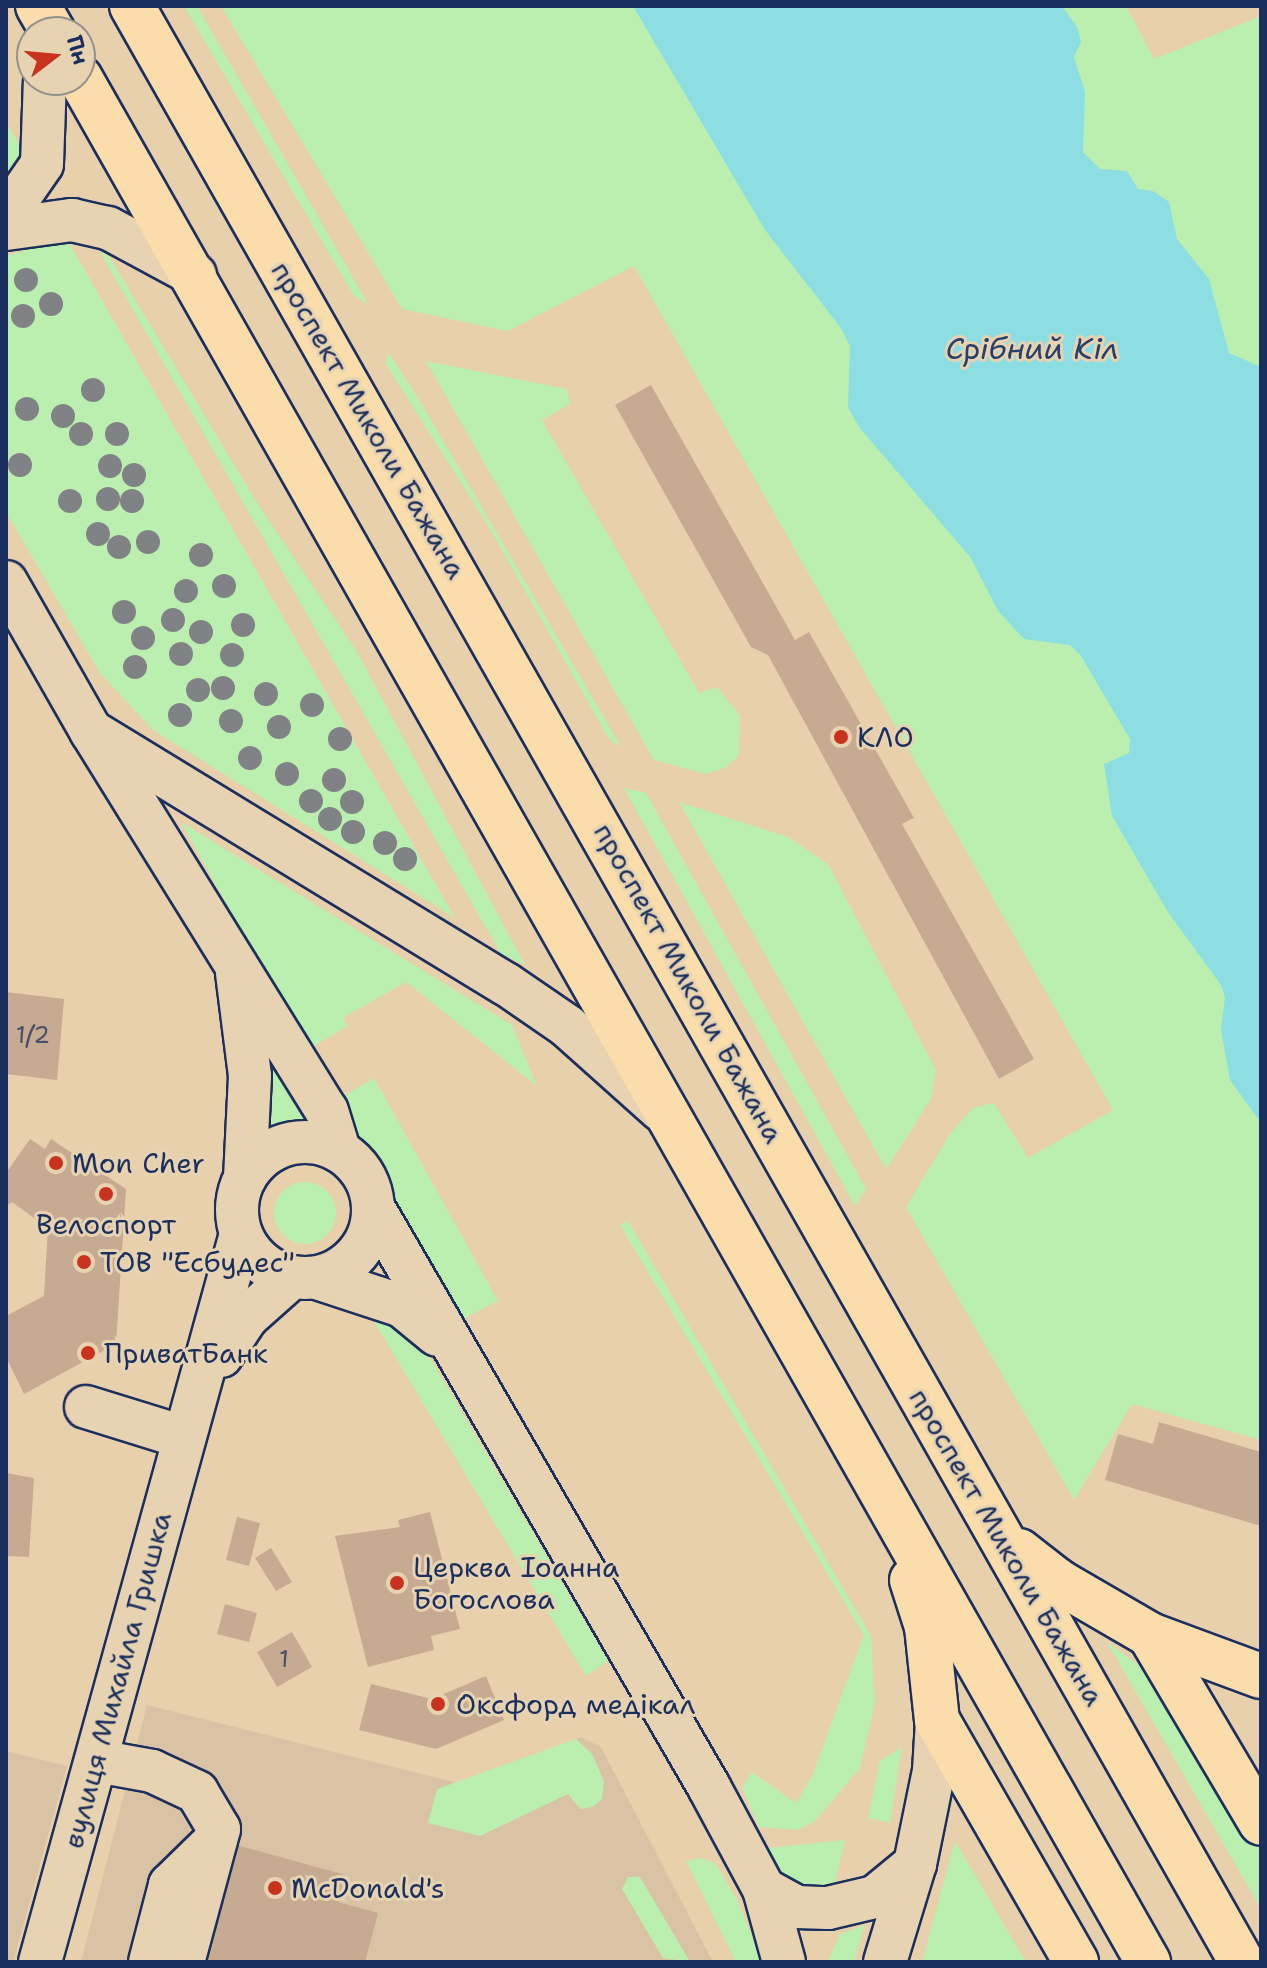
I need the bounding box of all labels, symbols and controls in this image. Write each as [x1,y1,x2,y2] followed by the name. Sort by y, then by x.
[16,16,96,96] north arrow
[60,32,96,68] text: Пн
[264,256,474,584] street label: проспект Миколи Бажана
[946,331,1118,367] water label: Срібний Кіл
[857,720,914,754] place label: КЛО
[832,728,850,746] marker: КЛО
[587,817,791,1149] street label: проспект Миколи Бажана
[16,1022,50,1050] house number: 1/2
[72,1146,205,1180] place label: Mon Cher
[47,1154,65,1172] marker: Mon Cher
[97,1185,115,1203] marker: Велоспорт
[36,1207,176,1241] place label: Велоспорт
[100,1245,295,1279] place label: ТОВ "Есбудес"
[75,1253,93,1271] marker: ТОВ "Есбудес"
[104,1336,268,1370] place label: ПриватБанк
[79,1344,97,1362] marker: ПриватБанк
[902,1383,1112,1711] street label: проспект Миколи Бажана
[56,1508,178,1852] street label: вулиця Михайла Гришка
[413,1550,619,1616] place label: Церква Іоанна Богослова
[388,1574,406,1592] marker: Церква Іоанна Богослова
[279,1646,289,1674] house number: 1
[456,1687,695,1721] place label: Оксфорд медікал
[427,1693,449,1715] marker: Оксфорд медікал
[291,1871,445,1905] place label: McDonald's
[266,1879,284,1897] marker: McDonald's

